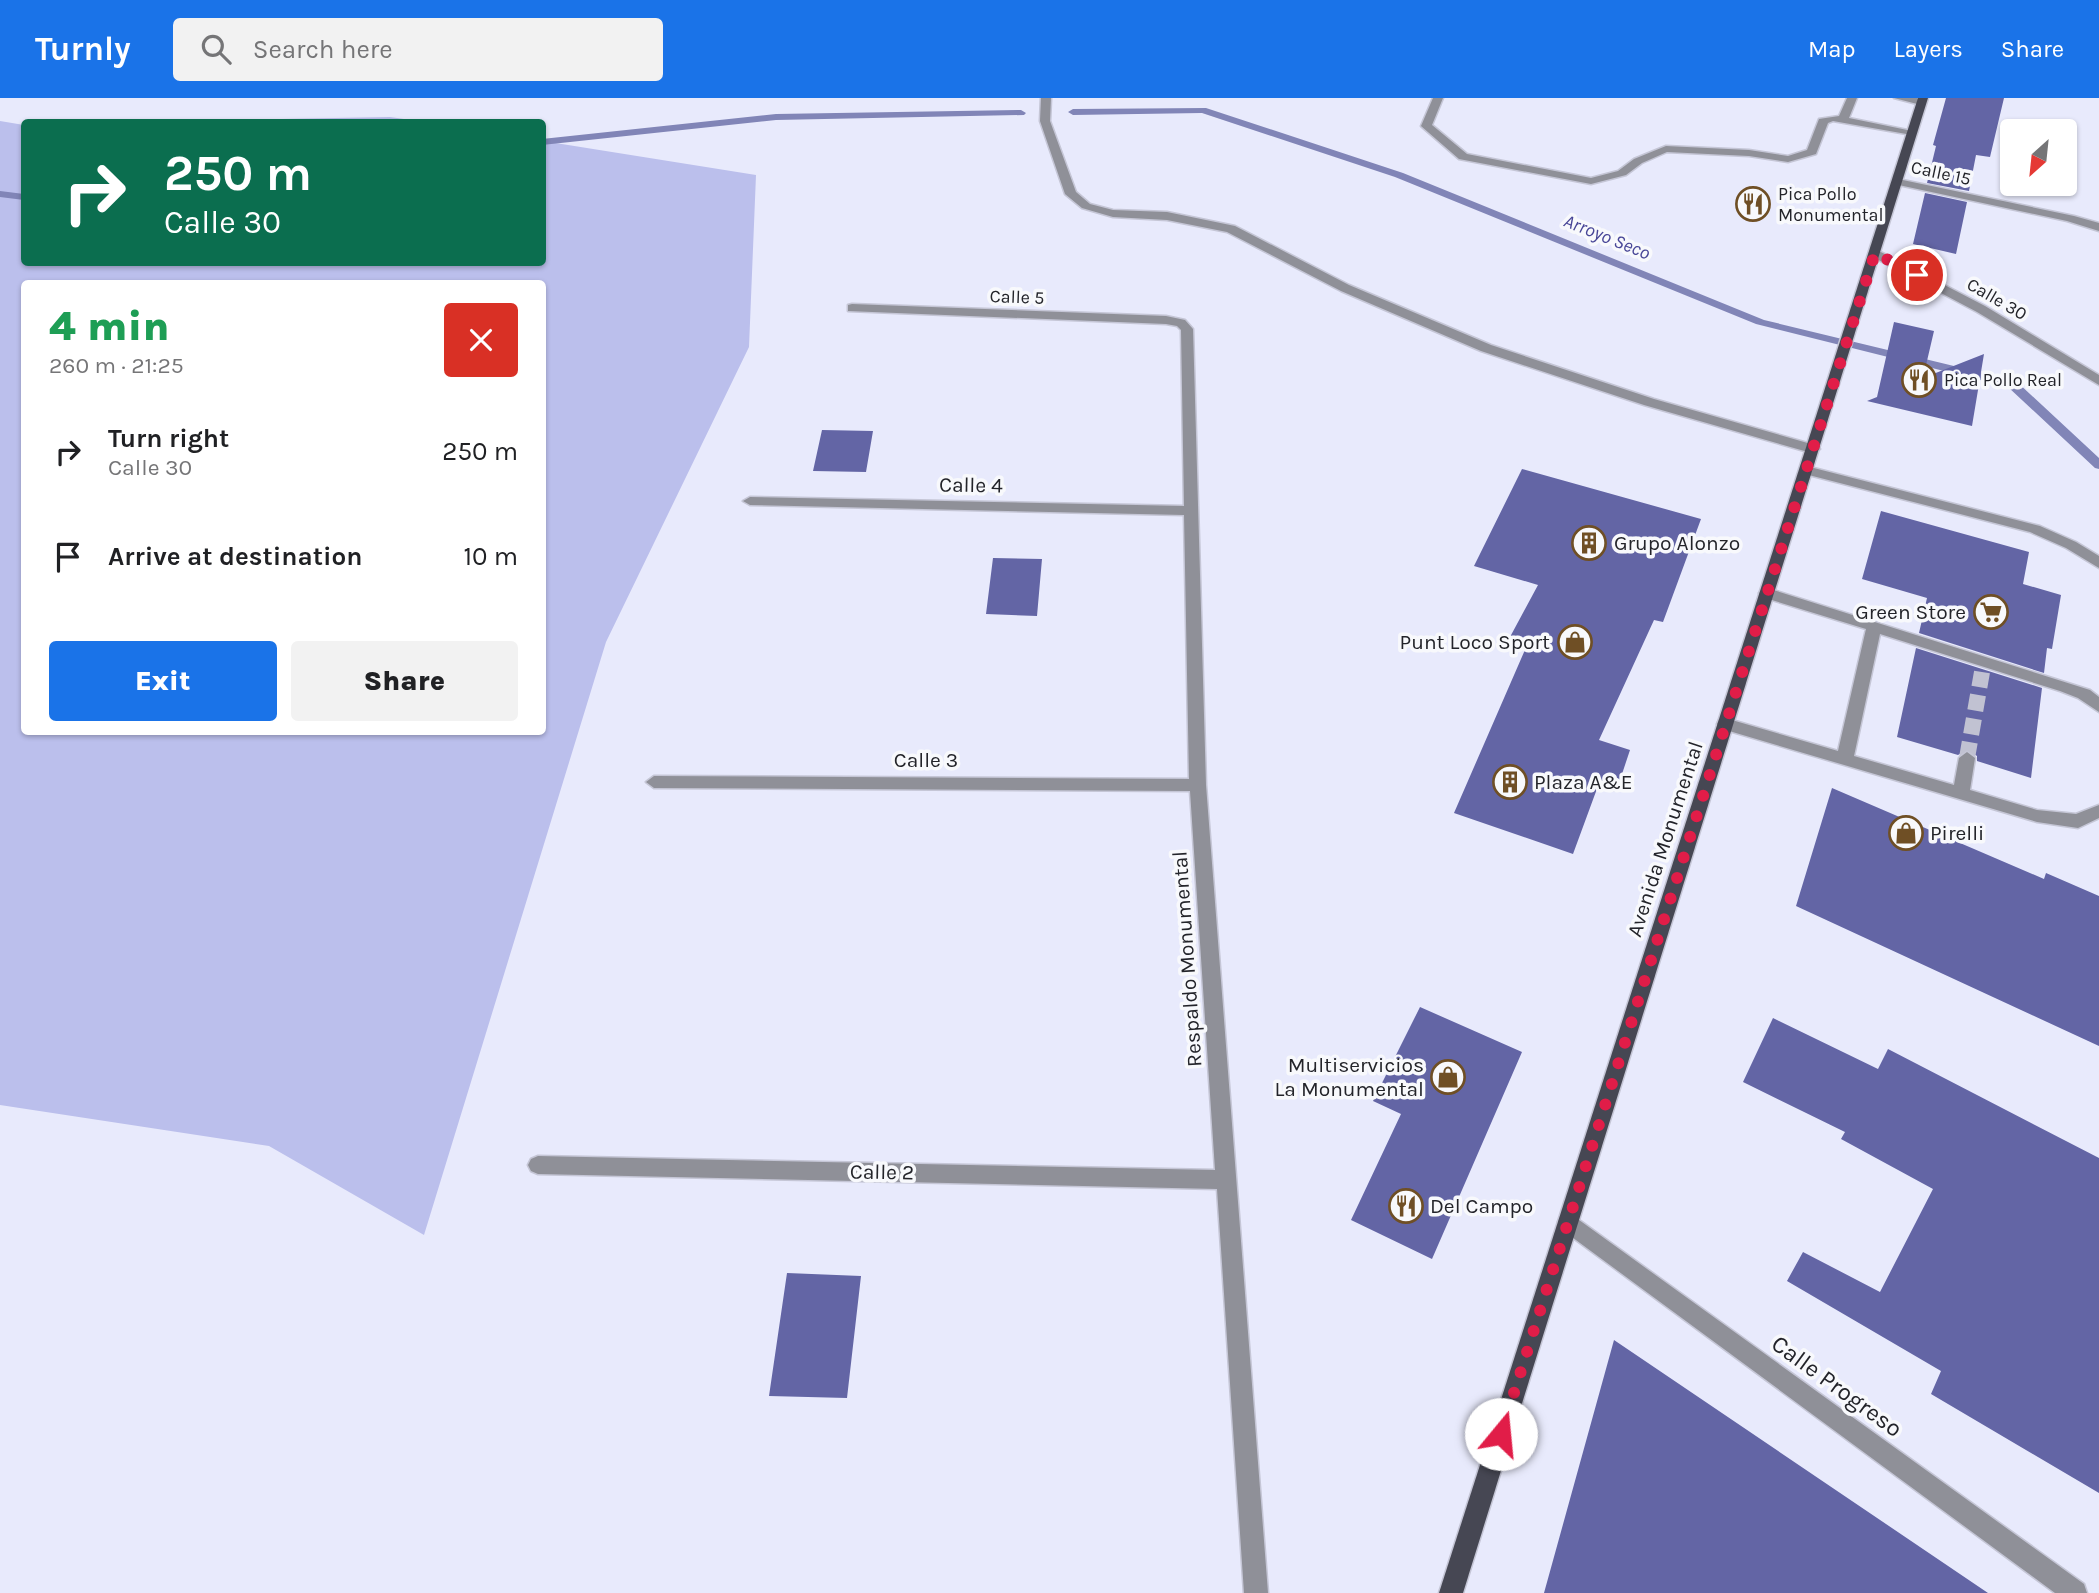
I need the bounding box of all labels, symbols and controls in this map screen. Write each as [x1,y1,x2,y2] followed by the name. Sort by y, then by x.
[173,18,663,81] search box
[35,30,131,68] text: Turnly
[197,30,235,68] icon: search
[253,34,393,65] text: Search here
[1808,35,1856,63] text: Map
[1894,35,1963,63] text: Layers
[2001,35,2064,63] text: Share
[2000,119,2077,196] north arrow
[2000,119,2077,196] map controls
[164,145,312,202] text: 250 m
[49,147,140,238] icon: right
[1909,156,1973,190] street label: Calle 15
[1778,183,1884,226] place label: Pica Pollo Monumental
[1734,185,1772,223] restaurant icon: Pica Pollo Monumental
[164,204,281,241] text: Calle 30
[1561,210,1654,265] water label: Arroyo Seco
[1887,245,1947,305] pin
[1898,256,1936,294] icon: arrive
[1963,273,2031,325] street label: Calle 30
[989,285,1045,309] street label: Calle 5
[49,301,170,351] text: 4 min
[444,303,518,377] button: close
[49,352,184,379] text: 260 m · 21:25
[1900,361,1938,399] restaurant icon: Pica Pollo Real
[1944,369,2062,391] place label: Pica Pollo Real
[108,423,229,454] text: Turn right
[49,433,87,471] icon: right
[442,436,518,467] text: 250 m
[108,454,192,481] text: Calle 30
[939,472,1003,498] street label: Calle 4
[1570,524,1608,562] building icon: Grupo Alonzo
[1614,531,1740,555] place label: Grupo Alonzo
[49,538,87,576] icon: arrive
[108,541,362,572] text: Arrive at destination
[463,541,518,572] text: 10 m
[1972,593,2010,631] supermarket icon: Green Store
[1855,600,1966,624] place label: Green Store
[1556,623,1594,661] shop icon: Punt Loco Sport
[1400,630,1550,654] place label: Punt Loco Sport
[49,641,277,721] button: Exit
[291,641,518,721] button: Share
[1622,738,1708,940] street label: Avenida Monumental
[894,748,958,772] street label: Calle 3
[1491,763,1529,801] building icon: Plaza A&E
[1534,770,1633,794] place label: Plaza A&E
[1887,814,1925,852] shop icon: Pirelli
[1930,821,1984,845] place label: Pirelli
[1167,850,1207,1068] street label: Respaldo Monumental
[1275,1053,1424,1101] place label: Multiservicios La Monumental
[1429,1058,1467,1096] shop icon: Multiservicios La Monumental
[850,1159,914,1185] street label: Calle 2
[1387,1187,1425,1225] restaurant icon: Del Campo
[1430,1194,1533,1218] place label: Del Campo
[1766,1329,1908,1443] street label: Calle Progreso
[1464,1397,1538,1471] position arrow

